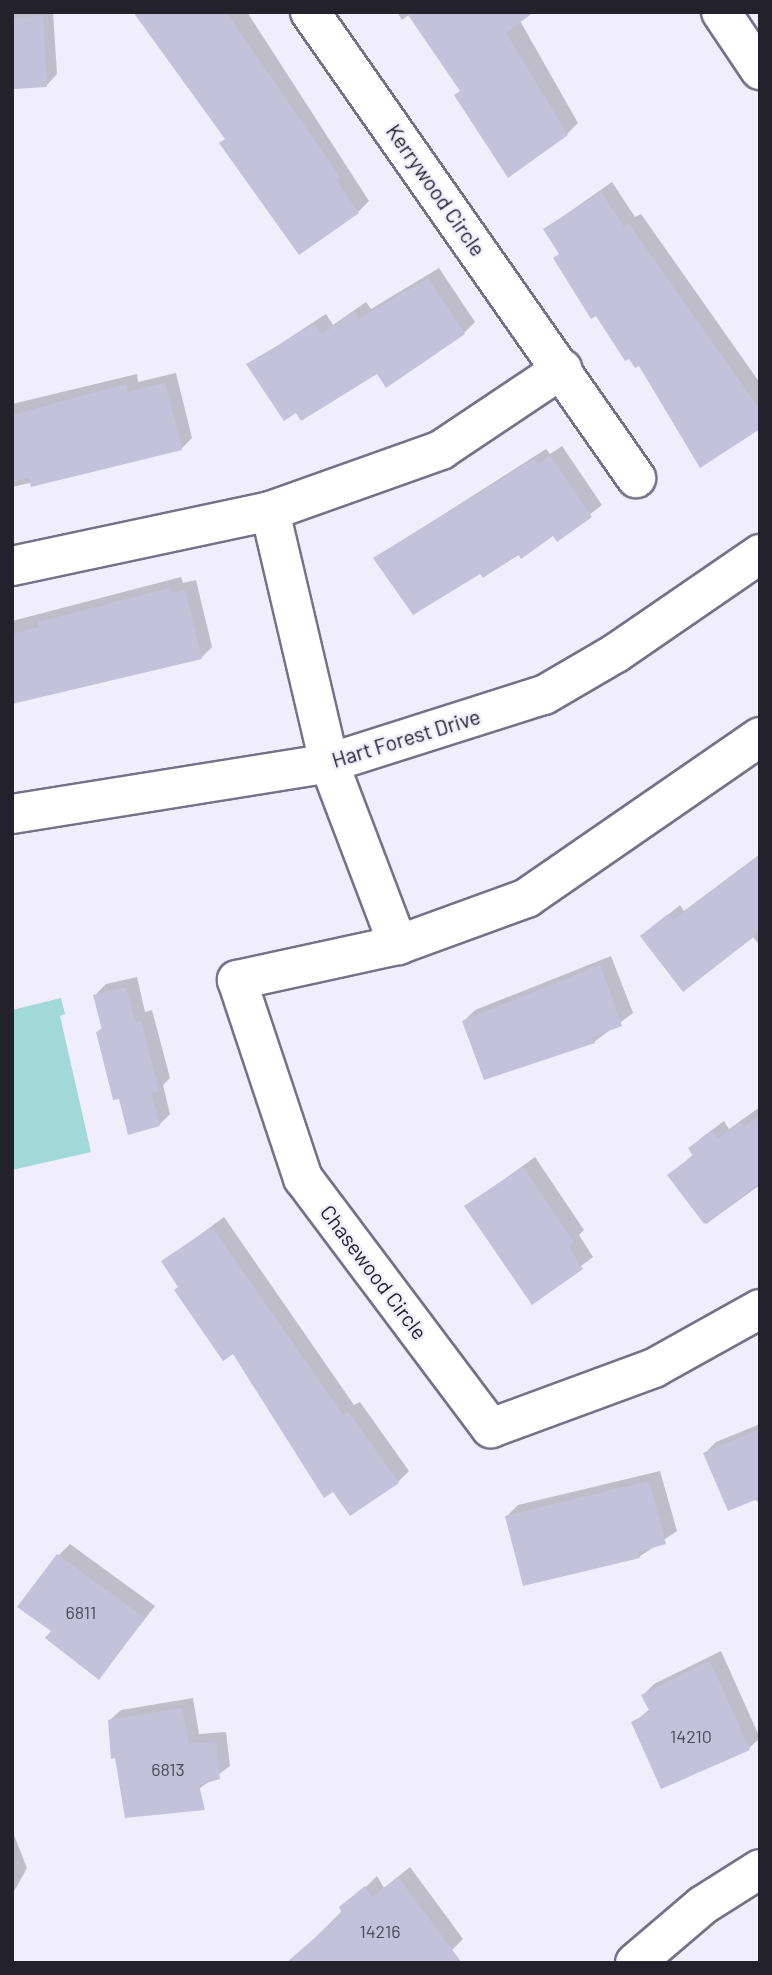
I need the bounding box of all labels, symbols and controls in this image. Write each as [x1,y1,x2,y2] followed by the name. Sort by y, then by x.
[381,119,491,261] street label: Kerrywood Circle
[329,703,483,773] street label: Hart Forest Drive
[315,1200,433,1344] street label: Chasewood Circle
[66,1601,96,1623] house number: 6811
[670,1725,712,1747] house number: 14210
[151,1758,185,1780] house number: 6813
[359,1920,401,1942] house number: 14216

